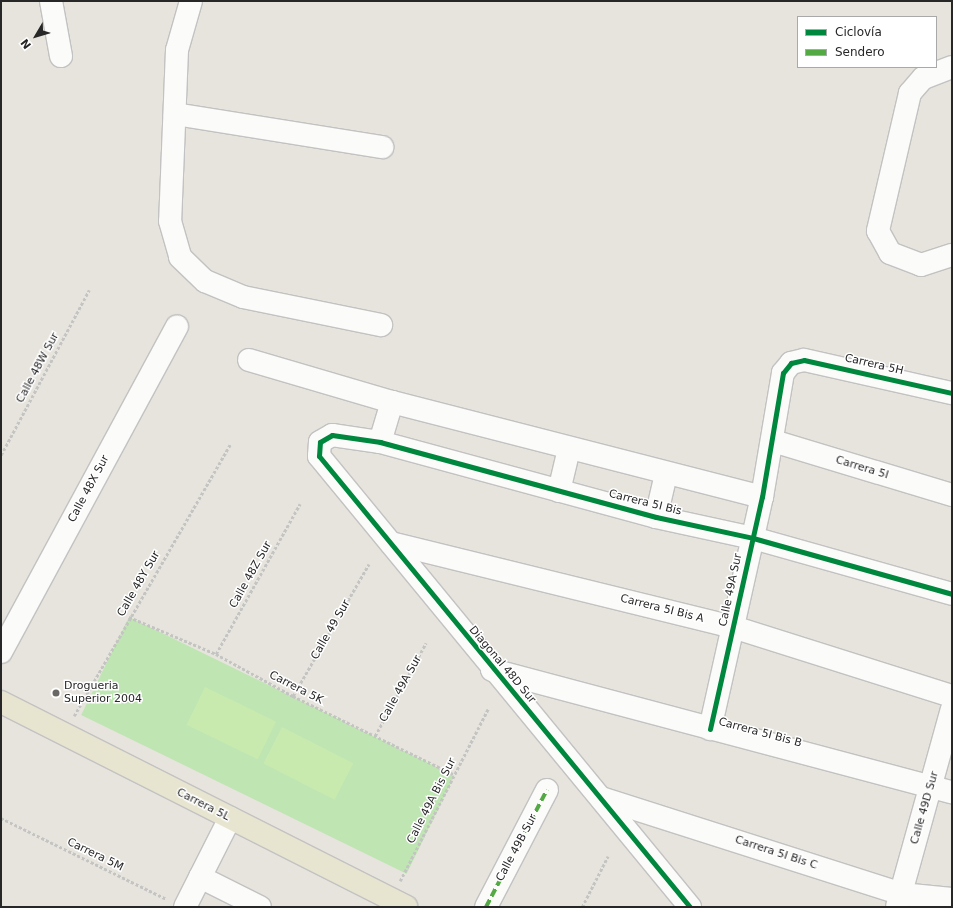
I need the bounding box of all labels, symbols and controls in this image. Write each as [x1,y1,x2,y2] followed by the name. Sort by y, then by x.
[16,16,56,56] north arrow
[797,16,937,68] legend
[835,25,882,39] text: Ciclovía
[18,36,34,51] text: N
[835,45,885,59] text: Sendero
[14,331,62,405] street label: Calle 48W Sur
[843,352,905,378] street label: Carrera 5H
[66,453,112,525] street label: Calle 48X Sur
[834,454,890,482] street label: Carrera 5I
[607,488,683,518] street label: Carrera 5I Bis
[227,539,275,611] street label: Calle 48Z Sur
[115,549,163,619] street label: Calle 48Y Sur
[717,552,745,628] street label: Calle 49A Sur
[619,592,705,626] street label: Carrera 5I Bis A
[309,598,353,662] street label: Calle 49 Sur
[466,624,538,706] street label: Diagonal 48D Sur
[377,653,425,725] street label: Calle 49A Sur
[267,669,325,707] street label: Carrera 5K
[64,680,142,706] place label: Drogueria Superior 2004
[51,688,61,698] marker: Drogueria Superior 2004
[717,716,803,750] street label: Carrera 5I Bis B
[405,756,459,846] street label: Calle 49A Bis Sur
[908,770,942,846] street label: Calle 49D Sur
[174,786,232,824] street label: Carrera 5L
[494,812,540,884] street label: Calle 49B Sur
[733,833,819,873] street label: Carrera 5I Bis C
[65,836,125,874] street label: Carrera 5M

